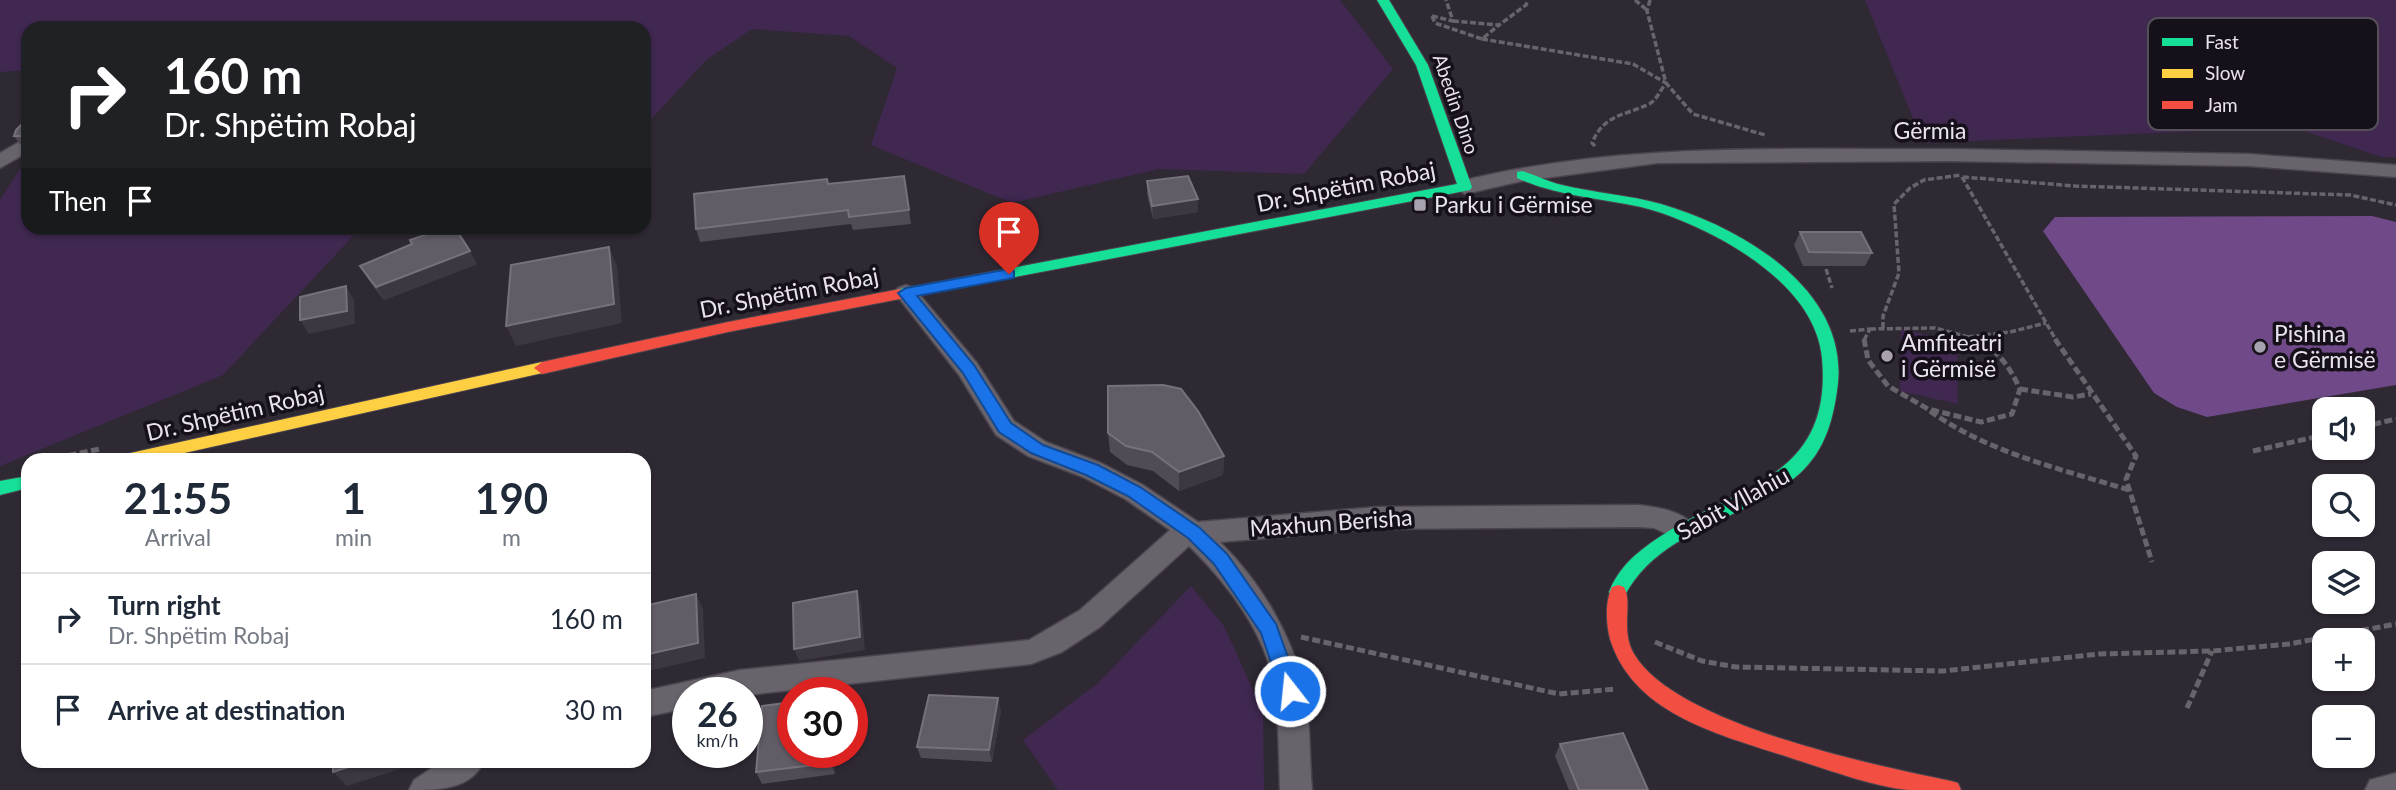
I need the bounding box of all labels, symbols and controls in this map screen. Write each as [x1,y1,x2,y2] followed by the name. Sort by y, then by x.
[2148,18,2378,130] legend
[2205,30,2239,53] text: Fast
[164,46,302,104] text: 160 m
[49,49,140,140] icon: right
[1429,51,1484,157] street label: Abedin Dino
[2205,61,2245,84] text: Slow
[2205,93,2238,116] text: Jam
[164,105,417,144] text: Dr. Shpëtim Robaj
[1893,116,1967,144] street label: Gërmia
[1254,155,1438,217] street label: Dr. Shpëtim Robaj
[121,182,159,220] icon: arrive
[49,185,107,217] text: Then
[1434,190,1593,218] place label: Parku i Gërmise
[1412,197,1428,213] marker: Parku i Gërmise
[979,202,1039,274] pin
[990,213,1028,251] icon: arrive
[697,261,881,323] street label: Dr. Shpëtim Robaj
[2274,319,2376,373] place label: Pishina e Gërmisë
[1901,328,2002,382] place label: Amfiteatri i Gërmisë
[2252,339,2268,355] marker: Pishina e Gërmisë
[1879,348,1895,364] marker: Amfiteatri i Gërmisë
[143,378,326,446] street label: Dr. Shpëtim Robaj
[2312,397,2375,768] map controls
[2312,397,2375,460] button: sound
[1671,461,1794,546] street label: Sabit Vllahiu
[124,473,232,523] text: 21:55
[341,473,366,523] text: 1
[475,473,548,523] text: 190
[2312,474,2375,537] button: search
[1249,502,1413,542] street label: Maxhun Berisha
[145,523,211,551] text: Arrival
[335,523,372,551] text: min
[502,523,521,551] text: m
[2312,551,2375,614] button: layers
[108,589,221,621] text: Turn right
[49,600,87,638] icon: right
[550,603,623,635] text: 160 m
[108,621,290,649] text: Dr. Shpëtim Robaj
[2312,628,2375,691] button: +
[1253,654,1327,728] position arrow
[777,677,868,768] speed limit sign: 30
[49,691,87,729] icon: arrive
[697,692,738,734] text: 26
[108,694,345,726] text: Arrive at destination
[565,694,623,726] text: 30 m
[2312,705,2375,768] button: −
[696,729,739,751] text: km/h

